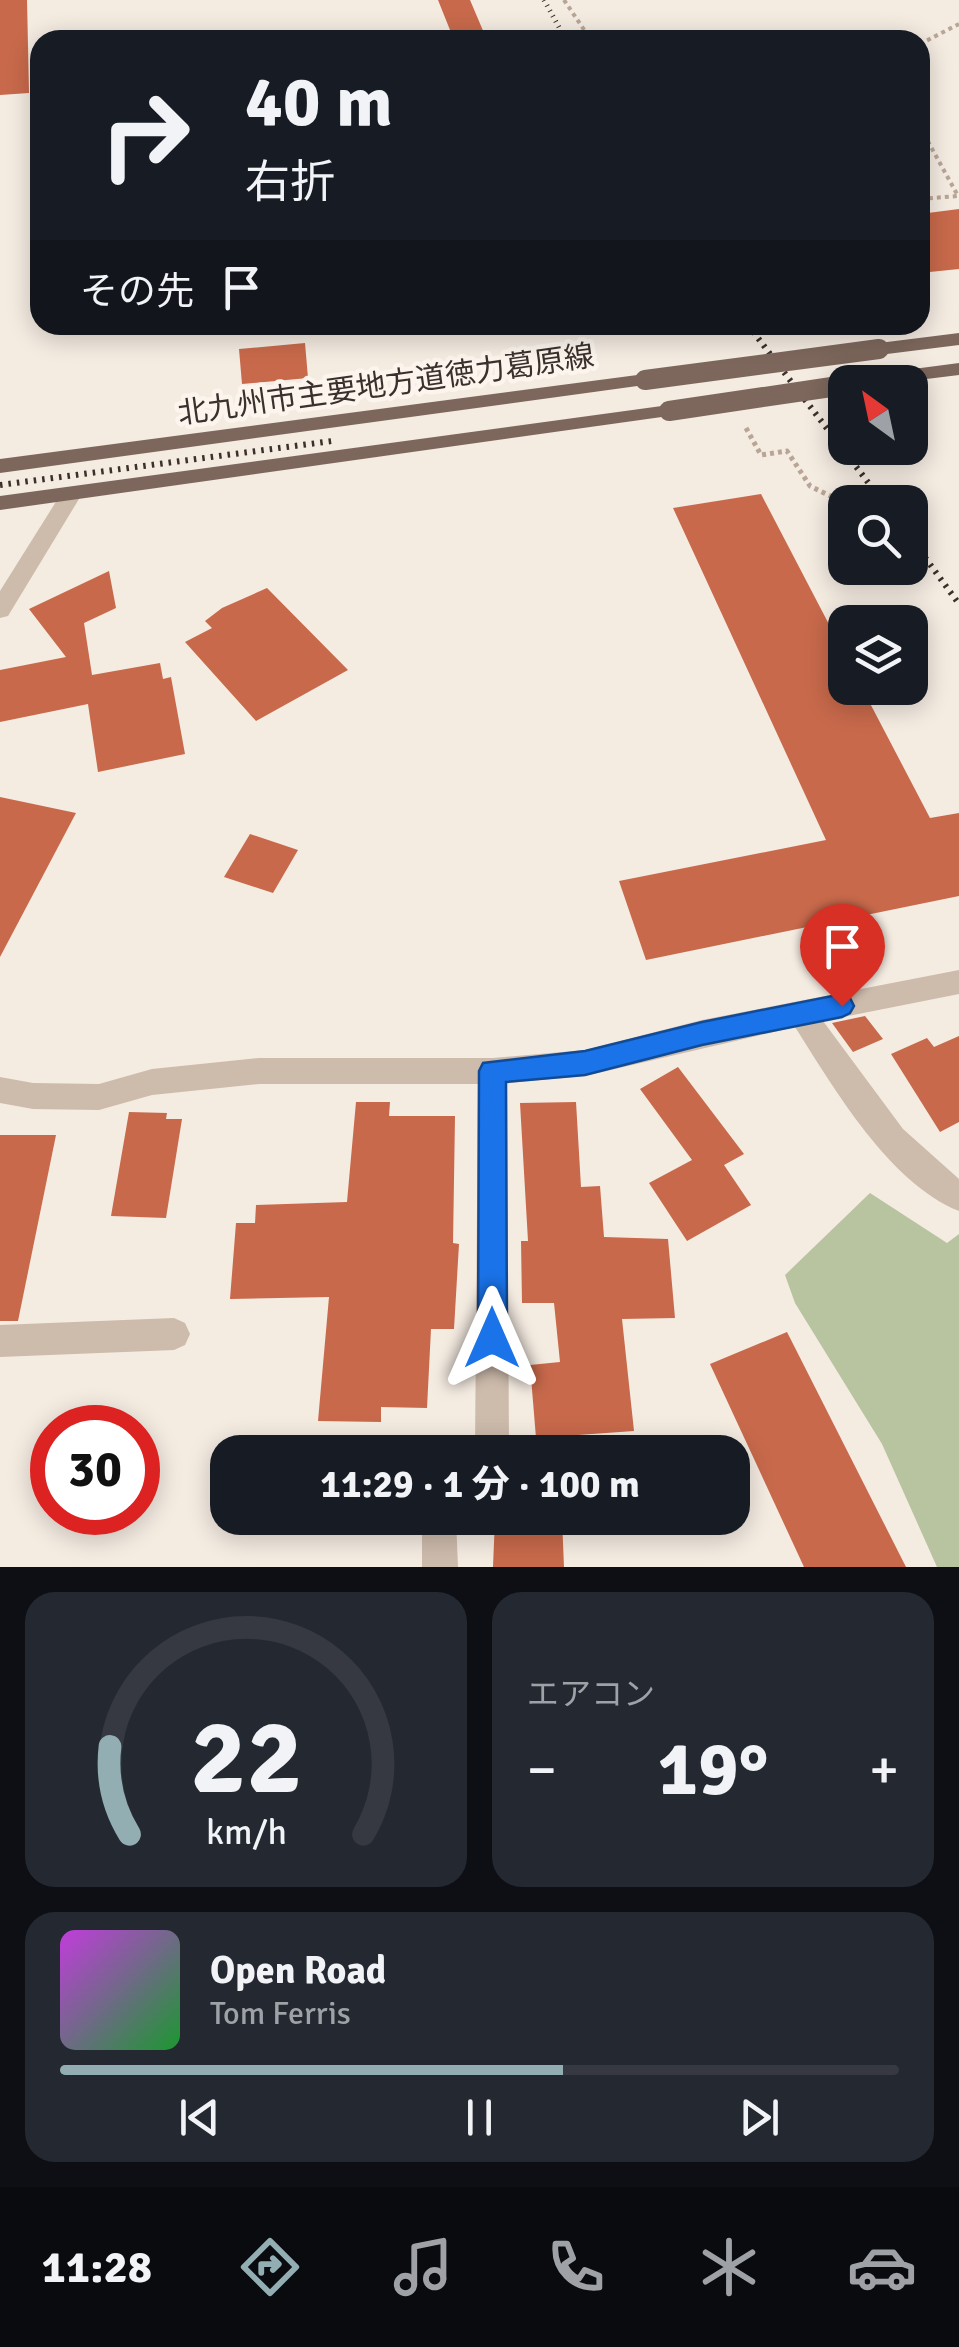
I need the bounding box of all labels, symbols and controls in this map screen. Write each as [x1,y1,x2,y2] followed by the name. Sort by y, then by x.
[245,59,393,145] text: 40 m
[80,70,210,200] icon: right
[245,155,335,210] text: 右折
[214,260,269,315] icon: arrive
[80,268,194,315] text: その先
[175,337,597,433] street label: 北九州市主要地方道徳力葛原線
[828,365,928,465] north arrow
[828,365,928,705] map controls
[828,485,928,585] button: search
[828,605,928,705] button: layers
[800,904,885,1007] pin
[815,919,870,974] icon: arrive
[440,1286,544,1390] position arrow
[30,1405,160,1535] speed limit sign: 30
[320,1461,640,1508] text: 11:29 · 1 分 · 100 m
[527,1675,655,1714] text: エアコン
[190,1694,302,1822] text: 22
[658,1723,769,1816] text: 19°
[527,1736,557,1804] text: −
[869,1736,899,1804] text: +
[206,1810,286,1854] text: km/h
[210,1947,386,1994] text: Open Road
[210,1994,351,2033] text: Tom Ferris
[172,2090,227,2145] icon: previous
[452,2090,507,2145] icon: pause
[732,2090,787,2145] icon: next
[235,2232,305,2302] icon: directions
[388,2232,458,2302] icon: music
[541,2232,611,2302] icon: phone
[694,2232,764,2302] icon: climate
[847,2232,917,2302] icon: car
[42,2240,152,2295] text: 11:28

